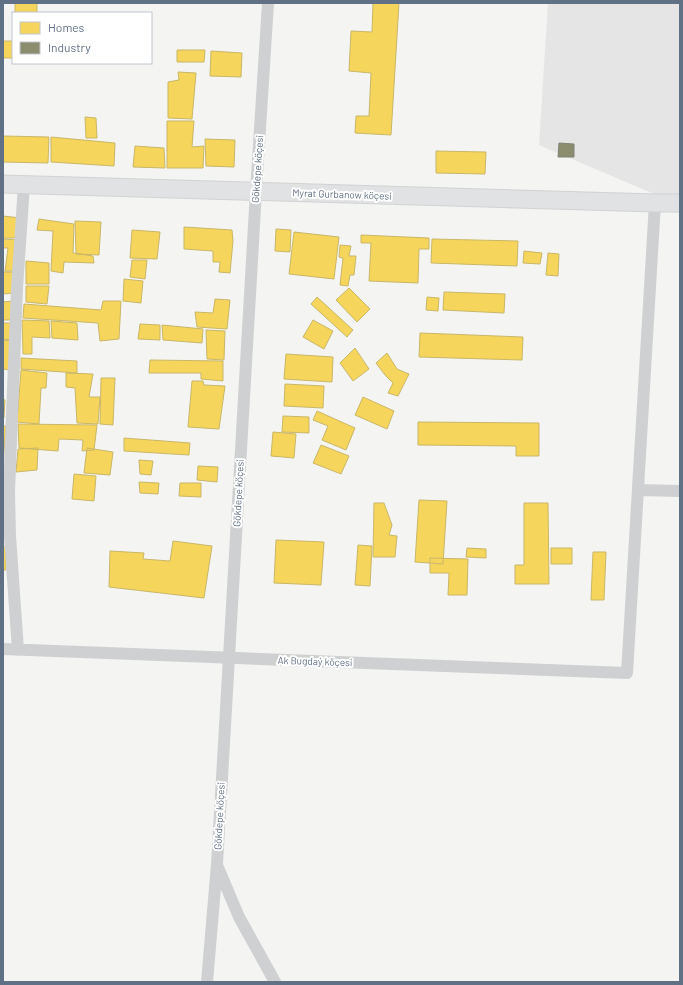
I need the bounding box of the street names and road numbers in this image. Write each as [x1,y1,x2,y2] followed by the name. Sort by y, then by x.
[249,135,265,203] street label: Gökdepe köçesi
[292,186,392,202] street label: Myrat Gurbanow köçesi
[230,459,246,527] street label: Gökdepe köçesi
[277,654,353,668] street label: Ak Bugdaý köçesi
[211,782,227,850] street label: Gökdepe köçesi

